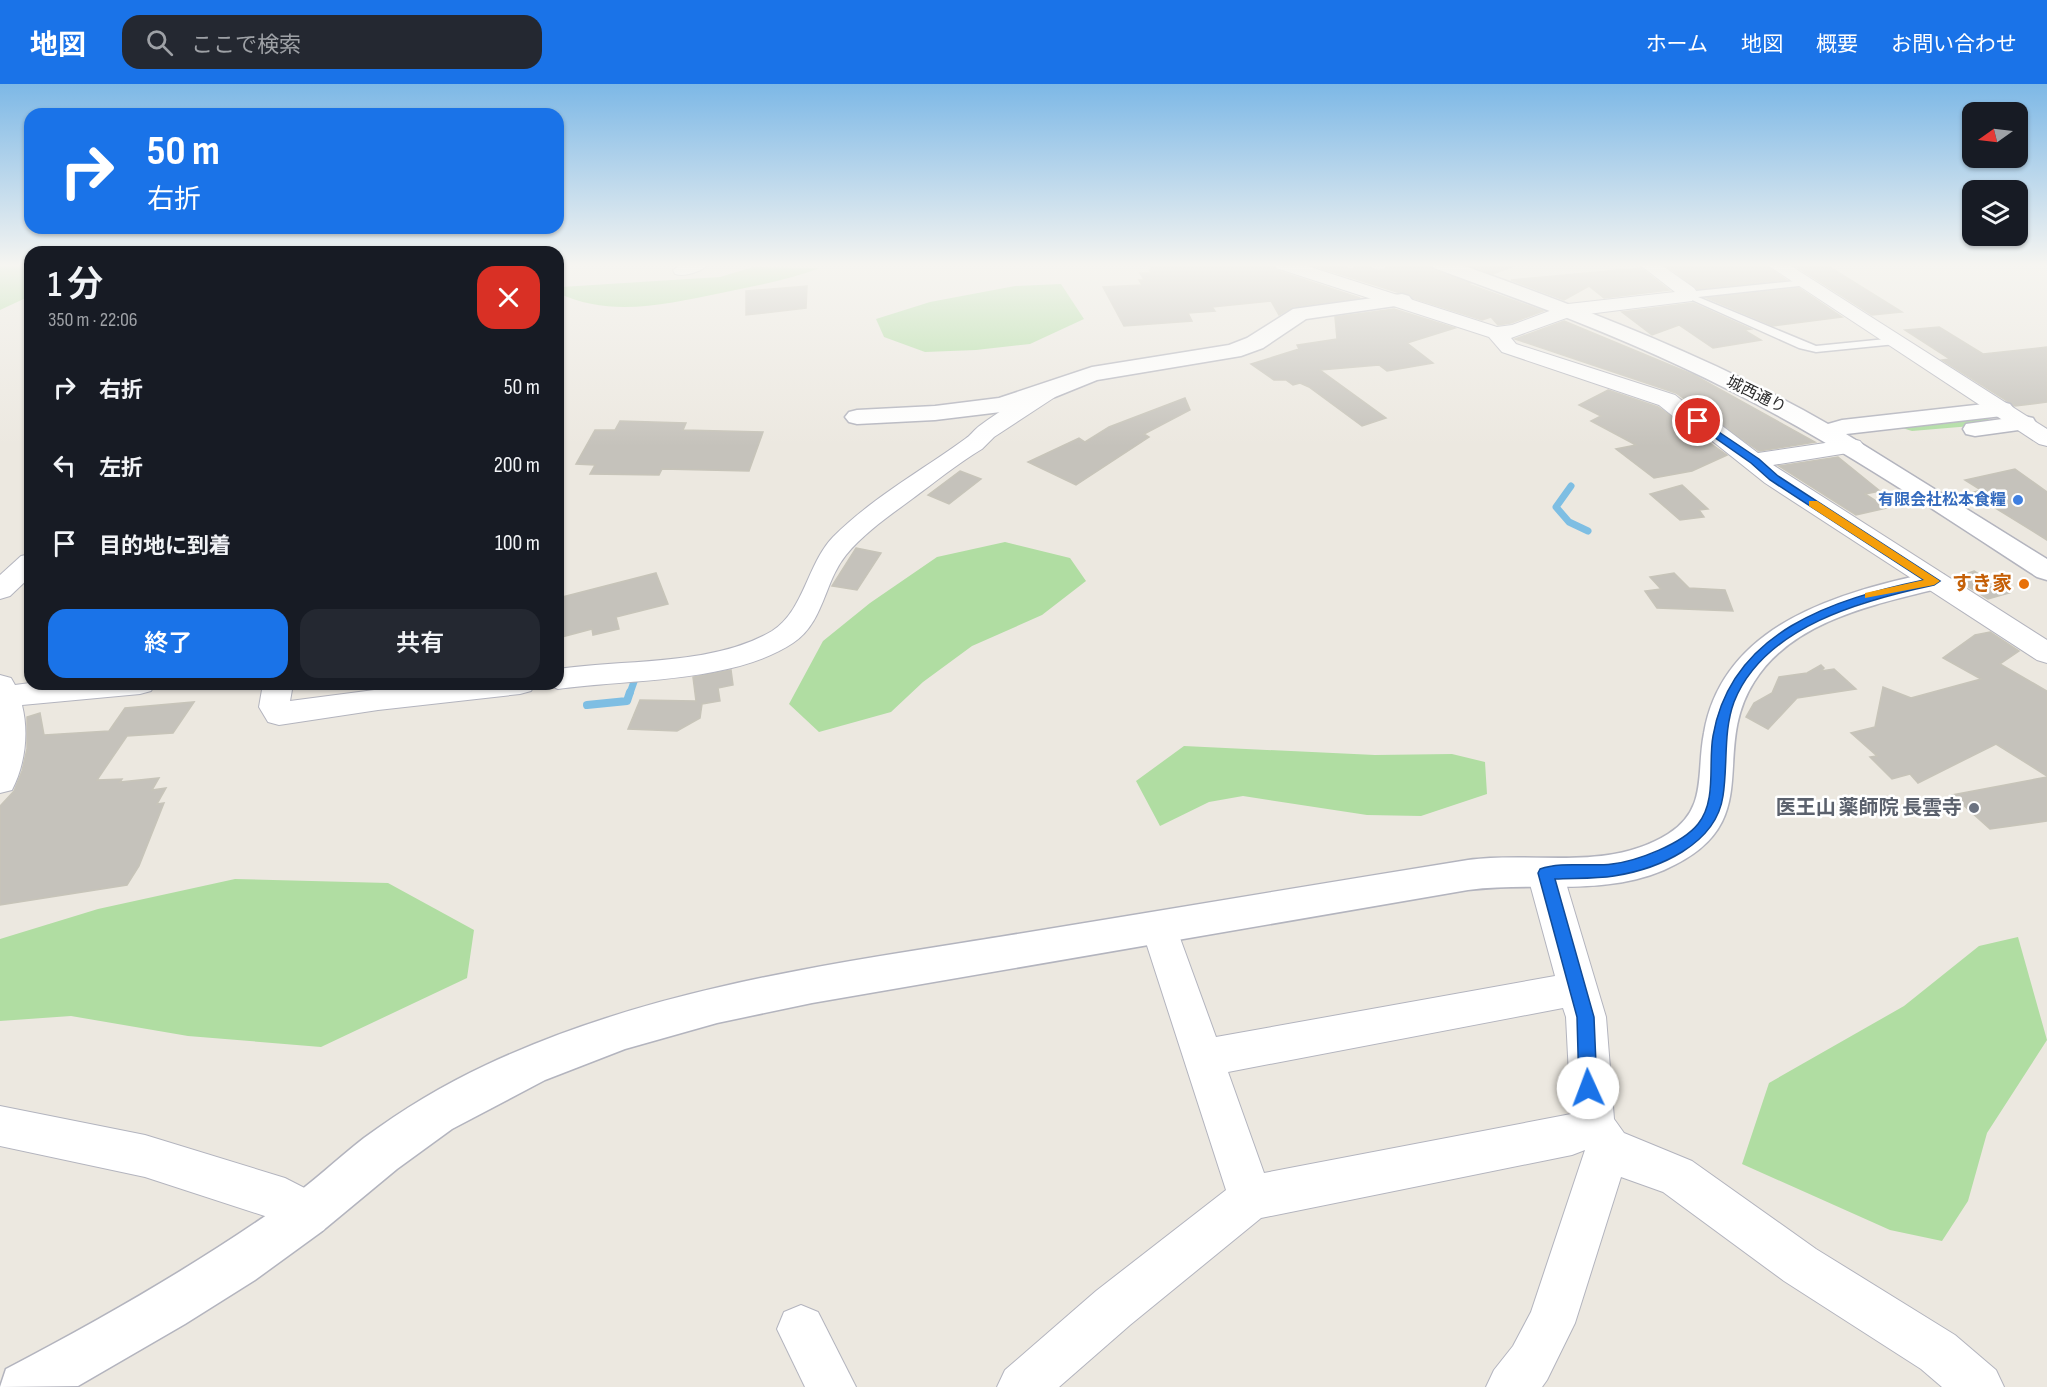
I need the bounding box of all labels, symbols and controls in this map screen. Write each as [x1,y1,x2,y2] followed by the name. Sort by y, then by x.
[122,15,542,69] search box
[143,26,176,59] icon: search
[30,29,86,62] text: 地図
[191,32,301,59] text: ここで検索
[1646,32,1708,57] text: ホーム
[1741,32,1783,57] text: 地図
[1816,32,1858,57] text: 概要
[1891,32,2017,57] text: お問い合わせ
[1962,102,2028,168] north arrow
[1962,102,2028,246] map controls
[147,126,220,177] text: 50 m
[48,132,126,210] icon: right
[1962,180,2028,246] button: layers
[147,184,201,216] text: 右折
[48,264,103,307] text: 1 分
[477,266,540,329] button: close
[48,308,138,332] text: 350 m · 22:06
[48,371,81,404] icon: right
[1723,372,1789,418] street label: 城西通り
[504,374,540,401] text: 50 m
[99,377,143,404] text: 右折
[1672,395,1723,446] pin
[1681,404,1714,437] icon: arrive
[48,449,81,482] icon: left
[494,452,540,479] text: 200 m
[99,455,143,482] text: 左折
[1878,490,2006,510] place label: 有限会社松本食糧
[2011,493,2025,507] marker: 有限会社松本食糧
[48,527,81,560] icon: arrive
[495,530,540,557] text: 100 m
[99,533,231,560] text: 目的地に到着
[1952,572,2012,596] place label: すき家
[2017,577,2031,591] marker: すき家
[48,609,288,678] button: 終了
[300,609,540,678] button: 共有
[1776,796,1962,820] place label: 医王山 薬師院 長雲寺
[1967,801,1981,815] marker: 医王山 薬師院 長雲寺
[1556,1056,1620,1120] position arrow

